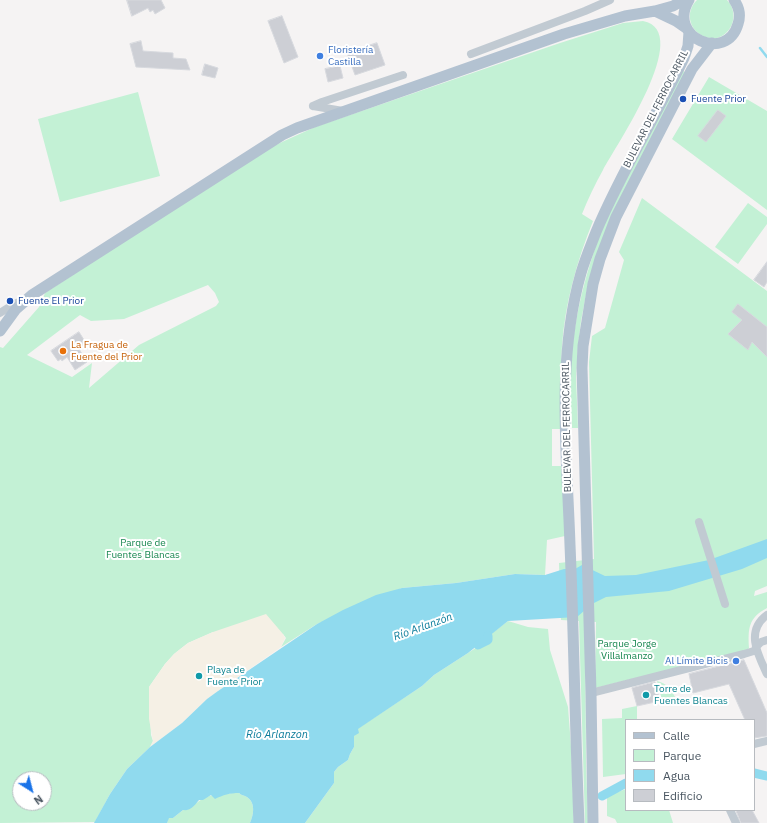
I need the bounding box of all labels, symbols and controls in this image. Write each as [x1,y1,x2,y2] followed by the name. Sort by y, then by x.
[328,44,373,68] place label: Floristería Castilla
[621,48,691,170] street label: BULEVAR DEL FERROCARRIL
[315,51,325,61] marker: Floristería Castilla
[691,93,746,105] place label: Fuente Prior
[678,94,688,104] marker: Fuente Prior
[18,295,84,307] place label: Fuente El Prior
[5,296,15,306] marker: Fuente El Prior
[71,339,142,362] place label: La Fragua de Fuente del Prior
[58,346,68,356] marker: La Fragua de Fuente del Prior
[560,362,574,492] street label: BULEVAR DEL FERROCARRIL
[106,537,180,560] park label: Parque de Fuentes Blancas
[392,610,454,644] water label: Río Arlanzón
[597,638,657,662] park label: Parque Jorge Villalmanzo
[665,655,728,667] place label: Al Límite Bicis
[731,656,741,666] marker: Al Límite Bicis
[207,664,262,688] place label: Playa de Fuente Prior
[194,671,204,681] marker: Playa de Fuente Prior
[654,683,728,706] place label: Torre de Fuentes Blancas
[641,690,651,700] marker: Torre de Fuentes Blancas
[625,719,755,811] legend
[246,728,308,742] water label: Río Arlanzon
[663,728,690,743] text: Calle
[663,748,701,763] text: Parque
[663,768,690,783] text: Agua
[12,771,52,811] north arrow
[663,788,702,803] text: Edificio
[31,792,46,808] text: N

